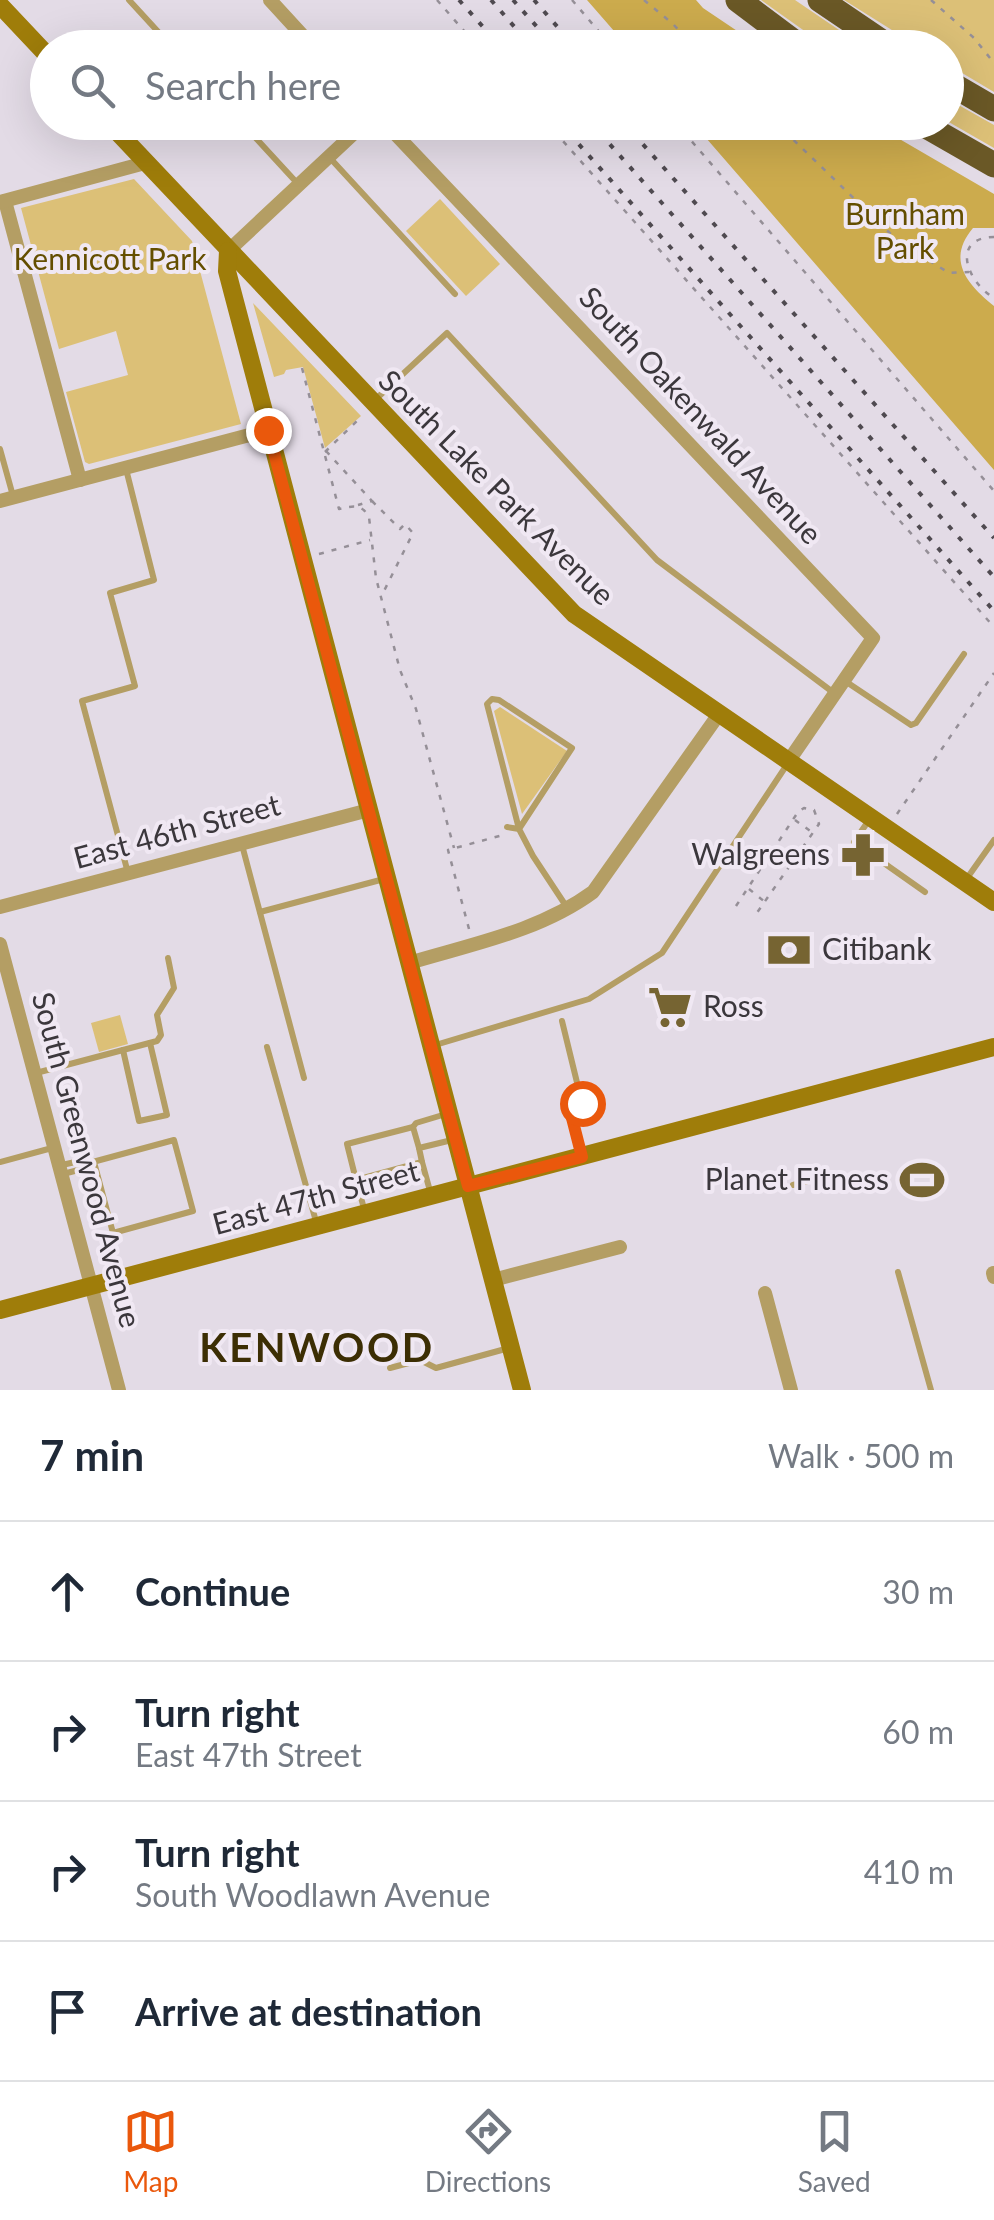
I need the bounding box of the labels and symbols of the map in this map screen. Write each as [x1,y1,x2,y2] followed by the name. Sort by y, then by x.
[845,195,965,265] park label: Burnham Park
[14,240,207,276] park label: Kennicott Park
[573,279,830,551] street label: South Oakenwald Avenue
[372,361,623,612] street label: South Lake Park Avenue
[246,408,292,454] route end
[69,785,284,875] street label: East 46th Street
[839,831,887,879] pharmacy icon: Walgreens
[691,835,830,871] place label: Walgreens
[765,926,813,974] bank icon: Citibank
[822,930,932,966] place label: Citibank
[646,983,694,1031] supermarket icon: Ross
[703,987,764,1023] place label: Ross
[26,988,150,1331] street label: South Greenwood Avenue
[560,1081,606,1127] route start
[208,1151,423,1241] street label: East 47th Street
[898,1156,946,1204] sports icon: Planet Fitness
[705,1160,889,1196] place label: Planet Fitness
[199,1323,435,1371] district label: KENWOOD

